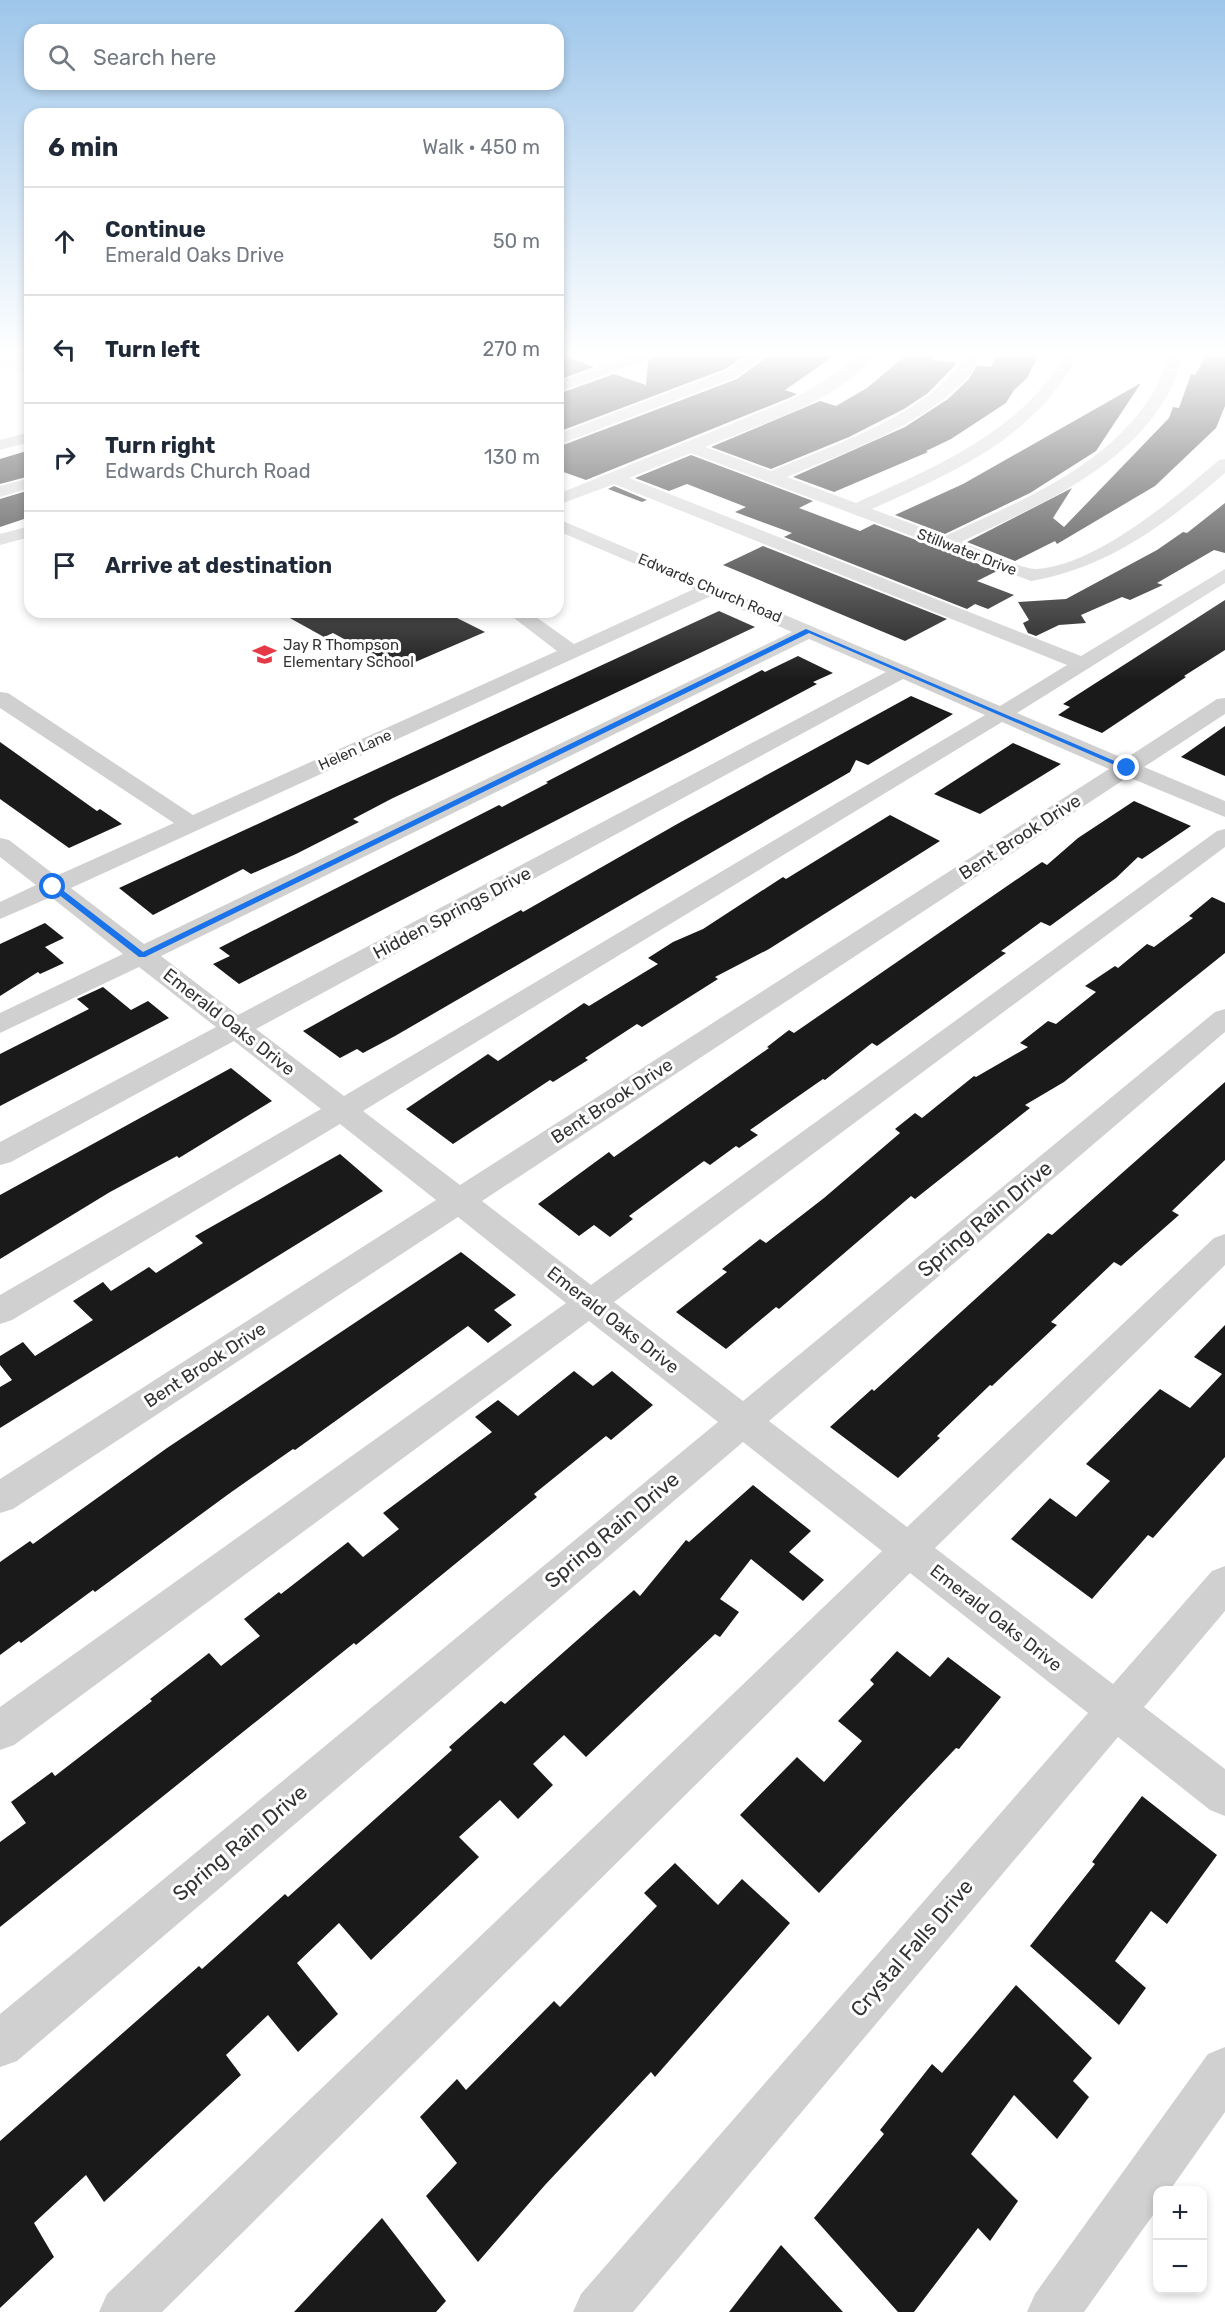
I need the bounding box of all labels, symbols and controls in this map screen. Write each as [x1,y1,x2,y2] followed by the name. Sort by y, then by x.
[24,24,564,90] search box
[45,41,78,74] icon: search
[93,44,216,71] text: Search here
[48,132,118,163] text: 6 min
[422,135,540,159] text: Walk · 450 m
[105,216,206,243] text: Continue
[48,225,81,258] icon: ahead
[493,229,540,253] text: 50 m
[105,243,284,267] text: Emerald Oaks Drive
[48,333,81,366] icon: left
[105,336,200,363] text: Turn left
[483,337,540,361] text: 270 m
[105,432,215,459] text: Turn right
[48,441,81,474] icon: right
[484,445,540,469] text: 130 m
[105,459,311,483] text: Edwards Church Road
[915,525,1019,579] street label: Stillwater Drive
[48,549,81,582] icon: arrive
[636,550,784,626] street label: Edwards Church Road
[105,552,332,579] text: Arrive at destination
[283,636,414,671] place label: Jay R Thompson Elementary School
[252,641,278,667] school or university icon: Jay R Thompson Elementary School
[316,726,394,774] street label: Helen Lane
[1113,754,1139,780] route end
[955,790,1085,884] street label: Bent Brook Drive
[369,862,535,964] street label: Hidden Springs Drive
[39,873,65,899] route start
[159,964,299,1080] street label: Emerald Oaks Drive
[547,1054,677,1148] street label: Bent Brook Drive
[912,1155,1057,1282] street label: Spring Rain Drive
[543,1262,683,1378] street label: Emerald Oaks Drive
[140,1318,270,1412] street label: Bent Brook Drive
[539,1466,684,1593] street label: Spring Rain Drive
[926,1560,1066,1676] street label: Emerald Oaks Drive
[167,1779,312,1906] street label: Spring Rain Drive
[845,1874,978,2021] street label: Crystal Falls Drive
[1153,2186,1207,2294] map controls
[1153,2186,1207,2240] button: +
[1153,2240,1207,2294] button: −

